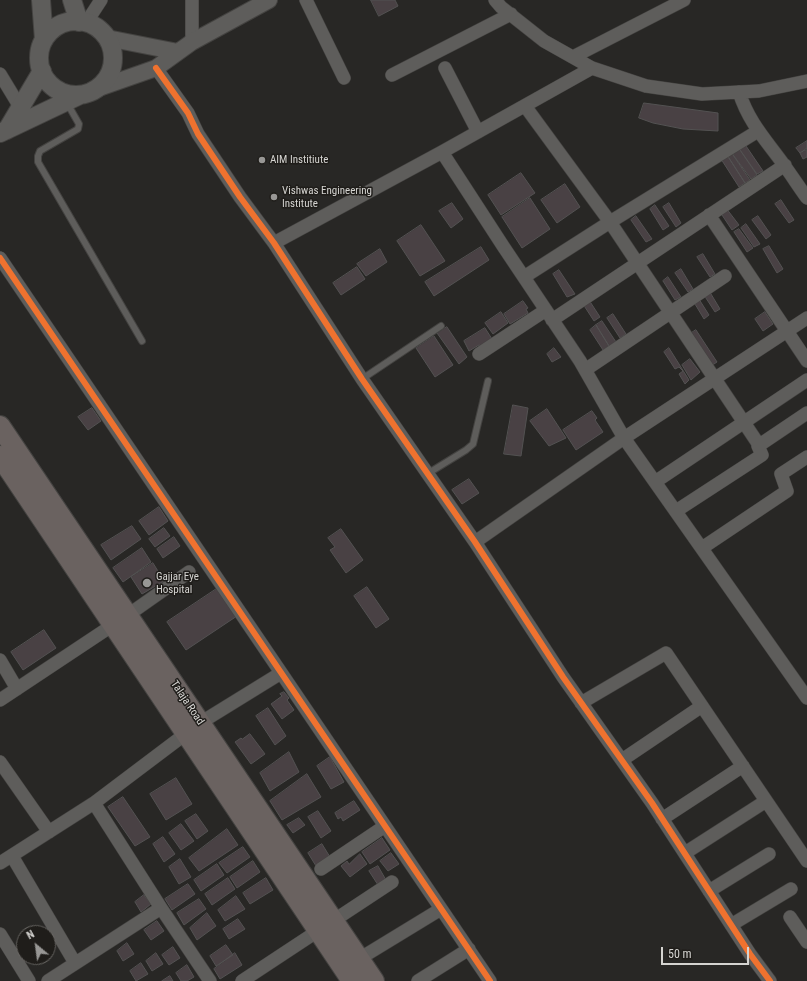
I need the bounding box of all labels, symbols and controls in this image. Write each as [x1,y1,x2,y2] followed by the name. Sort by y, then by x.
[270,153,328,167] place label: AIM Institiute
[257,155,267,165] marker: AIM Institiute
[282,184,372,210] place label: Vishwas Engineering Institute
[269,192,279,202] marker: Vishwas Engineering Institute
[156,570,199,596] place label: Gajjar Eye Hospital
[141,577,153,589] marker: Gajjar Eye Hospital
[167,678,207,728] street label: Talaja Road
[16,925,56,965] north arrow
[24,928,37,942] text: N
[663,939,751,965] scale bar
[668,947,692,961] text: 50 m

